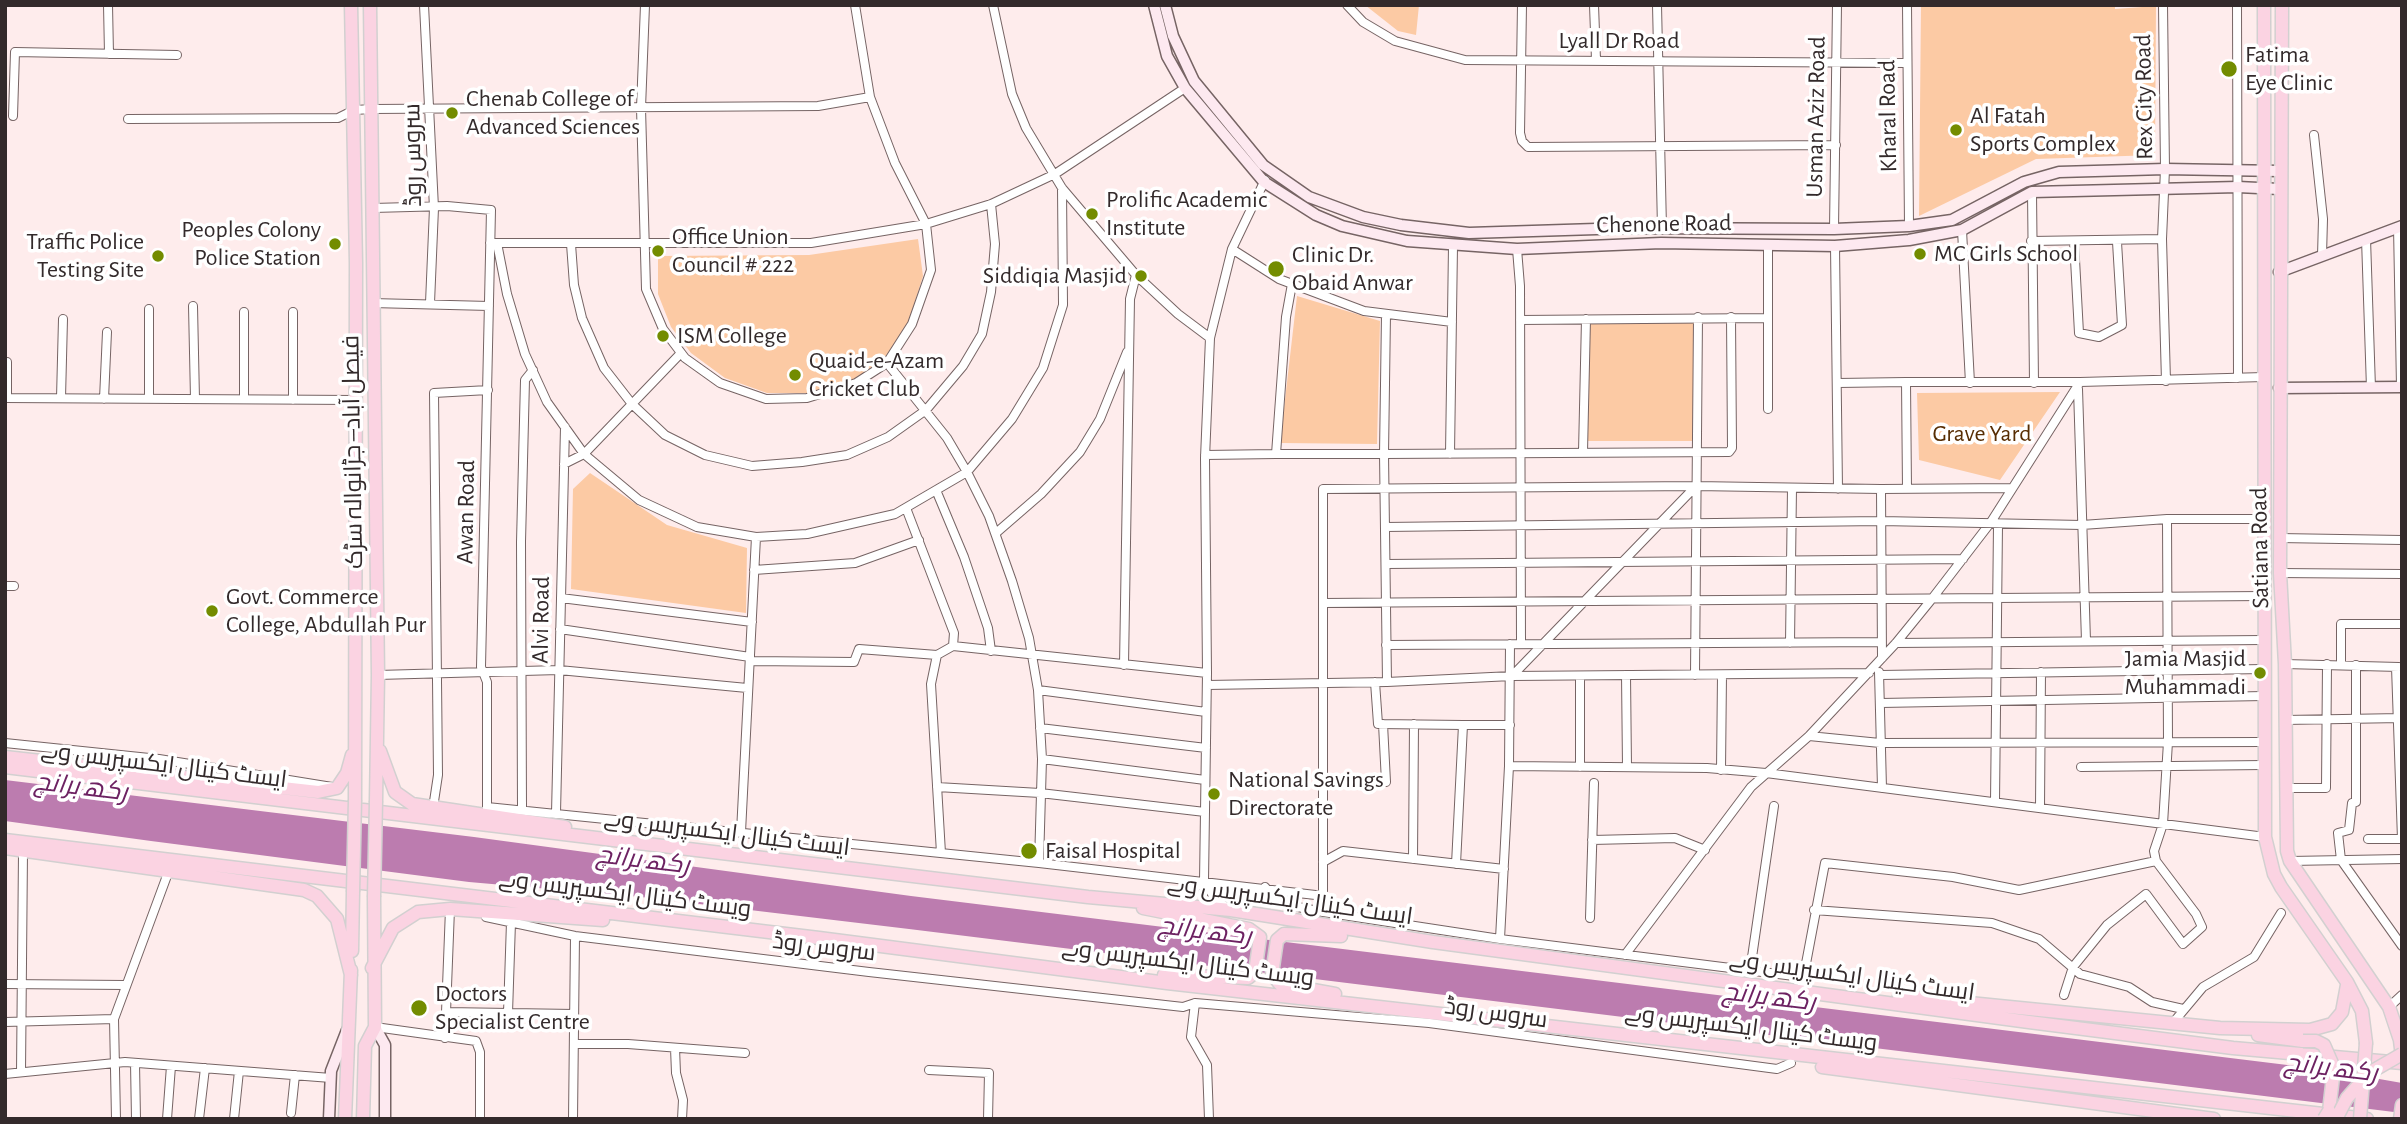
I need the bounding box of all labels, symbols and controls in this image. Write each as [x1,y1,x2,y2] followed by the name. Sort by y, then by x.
[1558,27,1680,55] street label: Lyall Dr Road
[2129,34,2159,160] street label: Rex City Road
[1800,36,1832,198] street label: Usman Aziz Road
[2245,41,2332,97] place label: Fatima Eye Clinic
[1873,59,1903,173] street label: Kharal Road
[2219,59,2239,79] marker: Fatima Eye Clinic
[466,85,640,141] place label: Chenab College of Advanced Sciences
[1970,102,2116,158] place label: Al Fatah Sports Complex
[398,103,428,207] street label: سروس روڈ
[444,105,460,121] marker: Chenab College of Advanced Sciences
[1948,122,1964,138] marker: Al Fatah Sports Complex
[1106,186,1267,242] place label: Prolific Academic Institute
[1084,206,1100,222] marker: Prolific Academic Institute
[1596,208,1732,240] street label: Chenone Road
[181,216,321,272] place label: Peoples Colony Police Station
[672,223,794,279] place label: Office Union Council # 222
[26,228,144,284] place label: Traffic Police Testing Site
[327,236,343,252] marker: Peoples Colony Police Station
[1934,240,2078,268] place label: MC Girls School
[1292,241,1413,297] place label: Clinic Dr. Obaid Anwar
[650,243,666,259] marker: Office Union Council # 222
[1912,246,1928,262] marker: MC Girls School
[150,248,166,264] marker: Traffic Police Testing Site
[1266,259,1286,279] marker: Clinic Dr. Obaid Anwar
[983,262,1127,290] place label: Siddiqia Masjid
[1133,268,1149,284] marker: Siddiqia Masjid
[677,322,787,350] place label: ISM College
[655,328,671,344] marker: ISM College
[337,335,369,569] street label: فیصل آباد– جڑانوالہ سڑک
[809,347,944,403] place label: Quaid-e-Azam Cricket Club
[787,367,803,383] marker: Quaid-e-Azam Cricket Club
[1932,420,2032,448] park label: Grave Yard
[451,460,481,564] street label: Awan Road
[2245,487,2275,609] street label: Satiana Road
[526,576,556,664] street label: Alvi Road
[226,583,426,639] place label: Govt. Commerce College, Abdullah Pur
[204,603,220,619] marker: Govt. Commerce College, Abdullah Pur
[2125,645,2246,701] place label: Jamia Masjid Muhammadi
[2252,665,2268,681] marker: Jamia Masjid Muhammadi
[39,736,289,794] street label: ایسٹ کینال ایکسپریس وے
[33,766,129,808] water label: رکھ برانچ
[1228,766,1384,822] place label: National Savings Directorate
[1206,786,1222,802] marker: National Savings Directorate
[602,804,852,862] street label: ایسٹ کینال ایکسپریس وے
[1045,837,1181,865] place label: Faisal Hospital
[595,839,691,881] water label: رکھ برانچ
[1019,841,1039,861] marker: Faisal Hospital
[497,864,753,924] street label: ویسٹ کینال ایکسپریس وے
[1165,869,1415,931] street label: ایسٹ کینال ایکسپریس وے
[1157,910,1253,952] water label: رکھ برانچ
[771,926,877,968] street label: سروس روڈ
[1060,933,1316,993] street label: ویسٹ کینال ایکسپریس وے
[1727,945,1977,1007] street label: ایسٹ کینال ایکسپریس وے
[1721,976,1817,1018] water label: رکھ برانچ
[435,980,590,1036] place label: Doctors Specialist Centre
[1443,992,1549,1034] street label: سروس روڈ
[409,998,429,1018] marker: Doctors Specialist Centre
[1623,998,1879,1058] street label: ویسٹ کینال ایکسپریس وے
[2283,1047,2379,1089] water label: رکھ برانچ

